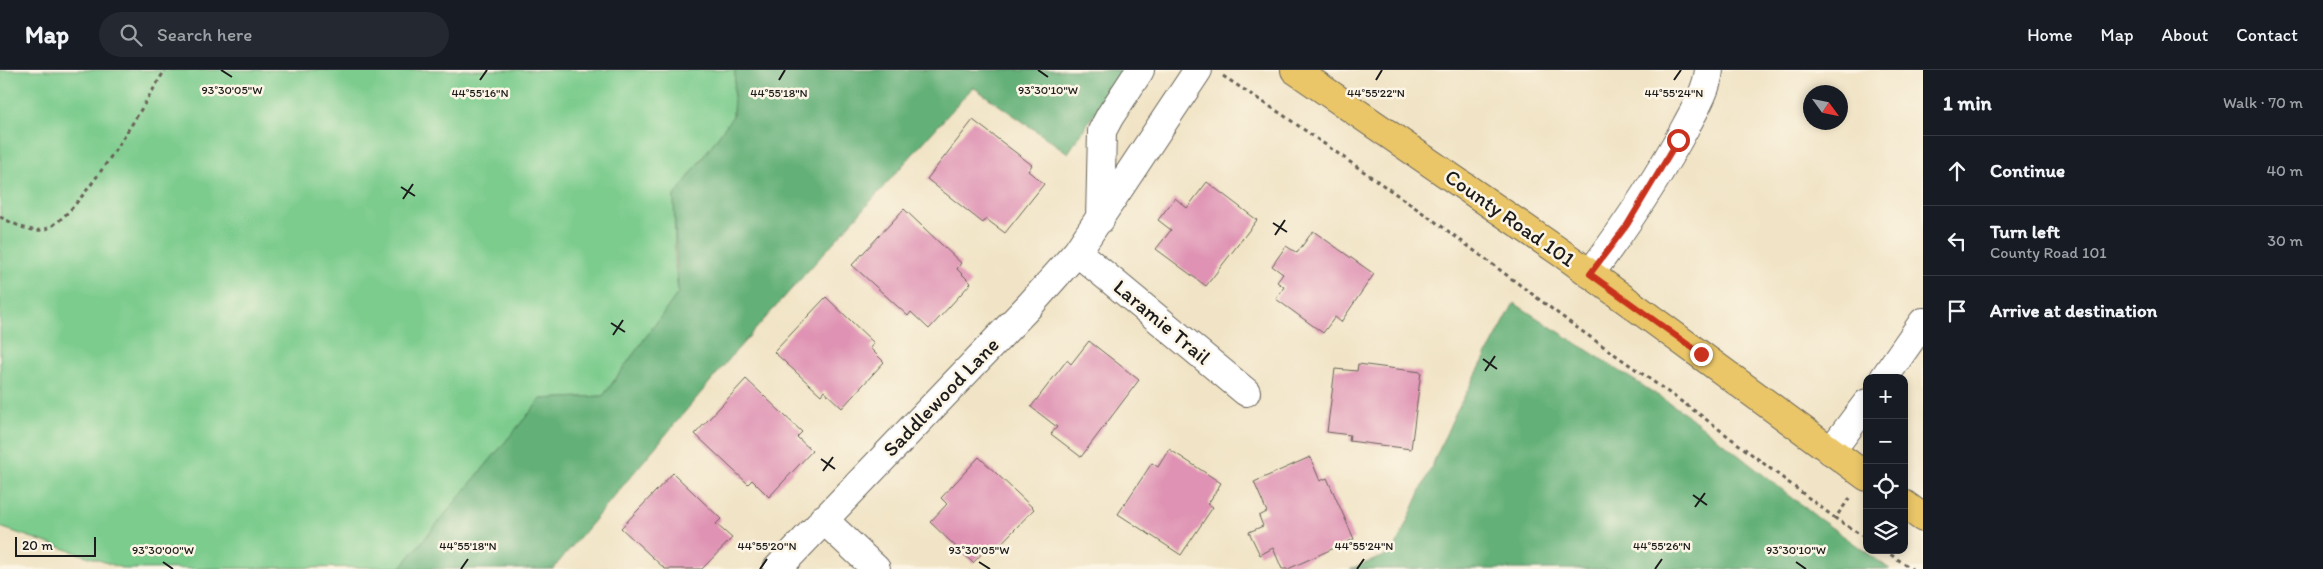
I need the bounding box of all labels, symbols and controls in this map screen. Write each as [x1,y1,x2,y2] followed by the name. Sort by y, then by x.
[99,12,449,57] search box
[25,20,69,49] text: Map
[117,21,145,49] icon: search
[157,23,252,46] text: Search here
[2027,24,2073,46] text: Home
[2101,24,2134,46] text: Map
[2162,24,2208,46] text: About
[2236,24,2298,46] text: Contact
[202,83,262,97] text: 93°30'05"W
[1018,83,1078,97] text: 93°30'10"W
[1803,85,1848,130] north arrow
[451,86,509,100] text: 44°55'16"N
[750,86,808,100] text: 44°55'18"N
[1347,86,1405,100] text: 44°55'22"N
[1645,86,1703,100] text: 44°55'24"N
[1943,90,1992,115] text: 1 min
[2223,93,2303,112] text: Walk · 70 m
[1667,129,1690,152] route start
[1943,157,1971,185] icon: ahead
[1990,159,2065,182] text: Continue
[2266,161,2303,180] text: 40 m
[1440,163,1580,272] street label: County Road 101
[1990,220,2060,243] text: Turn left
[1943,227,1971,255] icon: left
[2267,231,2303,250] text: 30 m
[1990,243,2107,262] text: County Road 101
[1109,274,1216,369] street label: Laramie Trail
[1943,297,1971,325] icon: arrive
[1990,299,2157,322] text: Arrive at destination
[877,332,1004,461] street label: Saddlewood Lane
[1690,343,1713,366] route end
[1863,374,1908,554] map controls
[1863,374,1908,419] button: +
[1863,419,1908,464] button: −
[1863,464,1908,509] button: locate
[1863,509,1908,554] button: layers
[15,534,96,557] scale bar
[22,537,53,554] text: 20 m
[439,539,497,553] text: 44°55'18"N
[738,539,796,553] text: 44°55'20"N
[1335,539,1393,553] text: 44°55'24"N
[1633,539,1691,553] text: 44°55'26"N
[132,543,194,557] text: 93°30'00"W
[949,543,1009,557] text: 93°30'05"W
[1766,543,1826,557] text: 93°30'10"W

